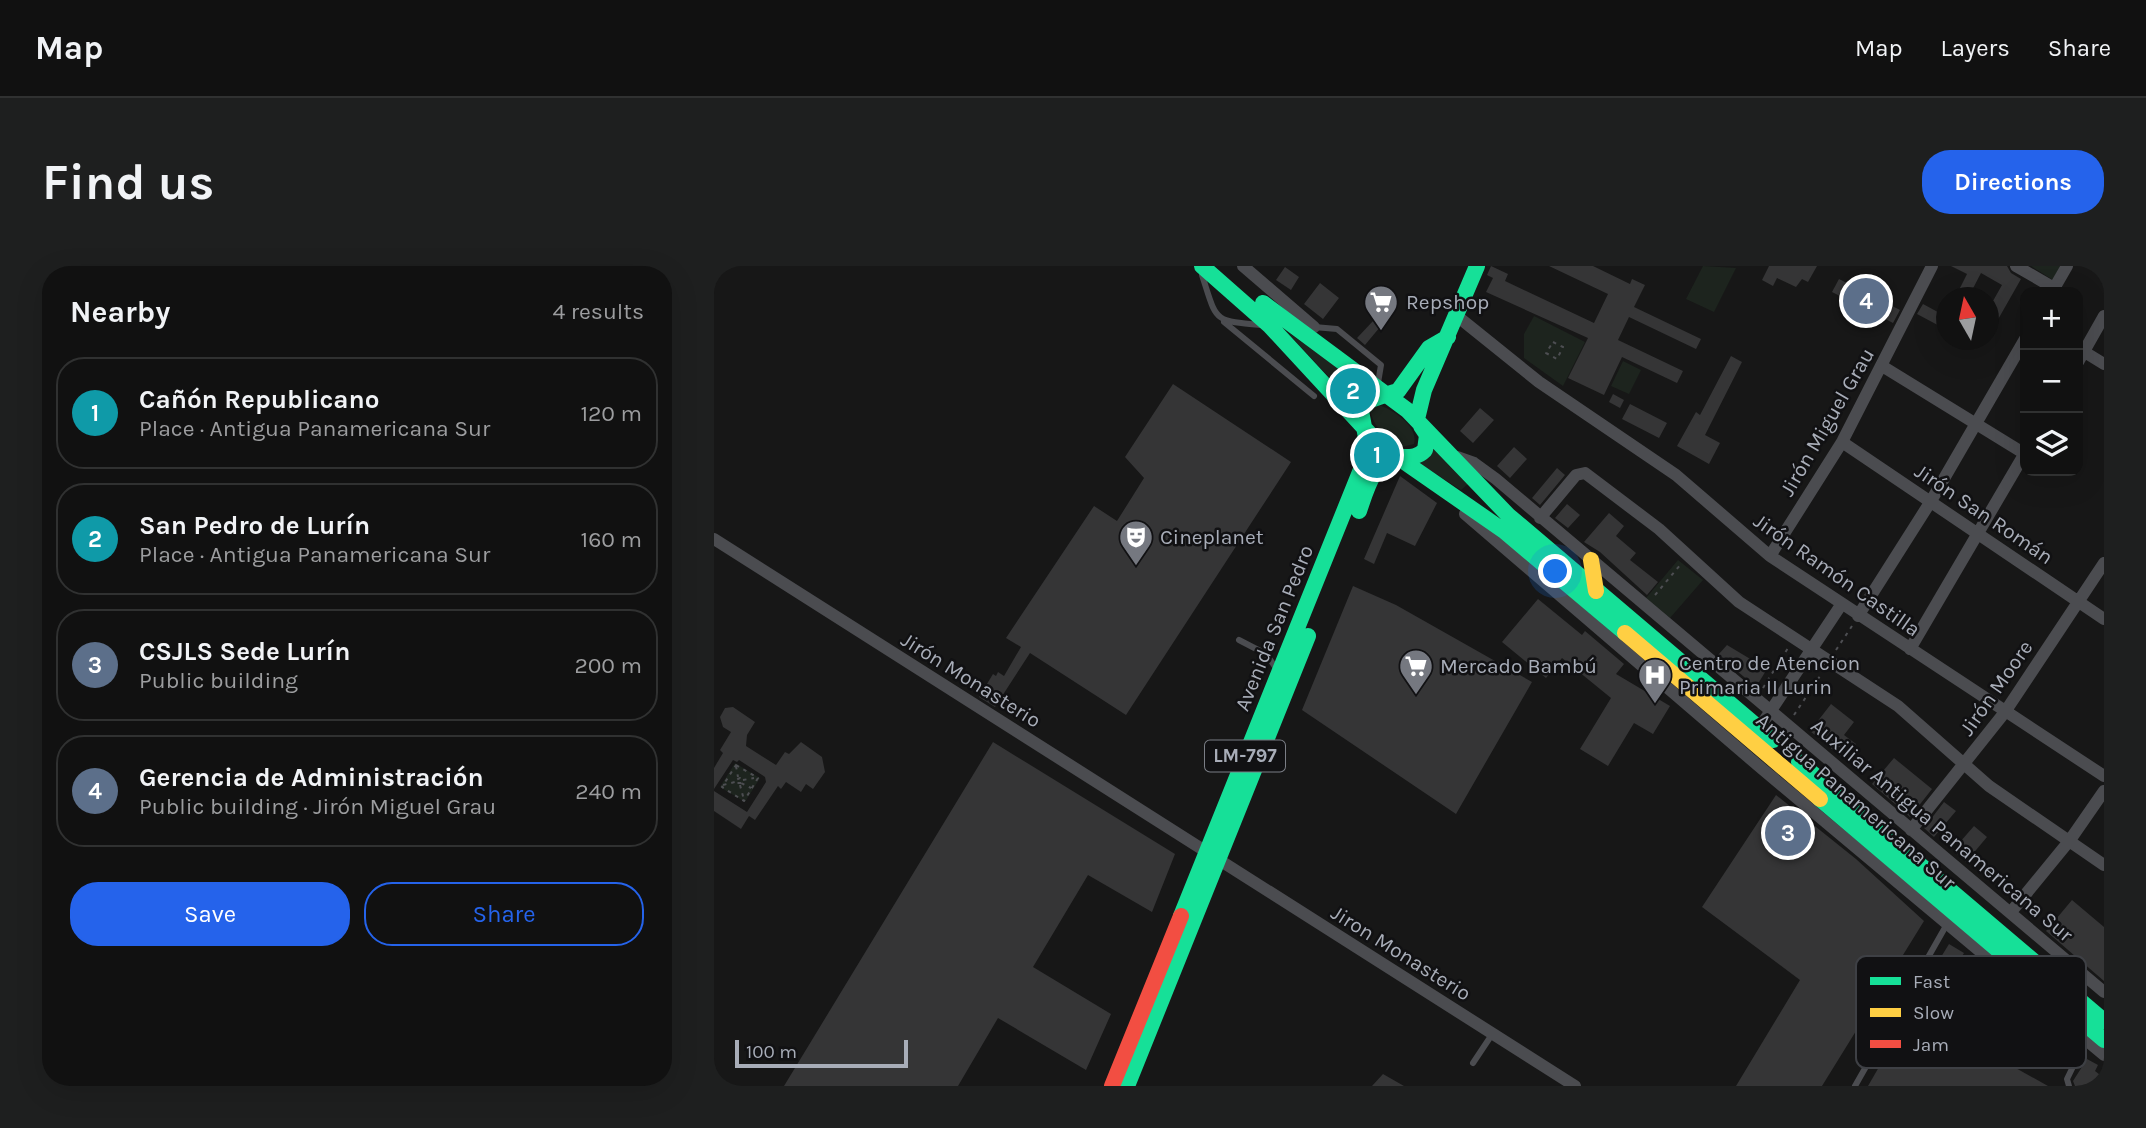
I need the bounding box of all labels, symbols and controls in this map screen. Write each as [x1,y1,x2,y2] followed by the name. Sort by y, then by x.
[35,29,103,67] text: Map
[1855,34,1903,62] text: Map
[1941,34,2010,62] text: Layers
[2048,34,2111,62] text: Share
[1922,150,2104,214] button: Directions
[42,154,214,211] text: Find us
[1843,275,1889,327] pin: 4
[1362,283,1400,332] supermarket icon: Repshop
[1936,287,1999,350] north arrow
[2020,287,2083,476] map controls
[2020,287,2083,350] button: +
[1406,290,1489,314] place label: Repshop
[70,294,170,330] text: Nearby
[552,298,644,325] text: 4 results
[1775,344,1879,500] street label: Jirón Miguel Grau
[2020,350,2083,413] button: −
[1330,365,1376,417] pin: 2
[139,384,379,415] text: Cañón Republicano
[91,400,99,427] text: 1
[580,400,642,427] text: 120 m
[2020,413,2083,476] button: layers
[139,415,490,442] text: Place · Antigua Panamericana Sur
[1354,429,1400,481] pin: 1
[1910,459,2058,569] street label: Jirón San Román
[1749,508,1925,642] street label: Jirón Ramón Castilla
[139,510,370,541] text: San Pedro de Lurín
[1117,518,1155,567] theatre icon: Cineplanet
[1160,525,1264,549] place label: Cineplanet
[88,526,102,553] text: 2
[581,526,642,553] text: 160 m
[139,541,490,568] text: Place · Antigua Panamericana Sur
[1230,542,1318,714] street label: Avenida San Pedro
[1538,554,1572,588] your location
[897,627,1045,733] street label: Jirón Monasterio
[139,636,350,667] text: CSJLS Sede Lurín
[1954,636,2038,740] street label: Jirón Moore
[1397,647,1435,696] supermarket icon: Mercado Bambú
[1679,651,1860,699] place label: Centro de Atencion Primaria II Lurin
[88,652,102,679] text: 3
[574,652,642,679] text: 200 m
[1440,654,1597,678] place label: Mercado Bambú
[1636,656,1674,705] hospital icon: Centro de Atencion Primaria II Lurin
[139,667,298,694] text: Public building
[1751,708,1961,894] street label: Antigua Panamericana Sur
[1806,713,2078,947] street label: Auxiliar Antigua Panamericana Sur
[1205,741,1285,771] road number: LM-797
[139,762,484,793] text: Gerencia de Administración
[88,778,102,805] text: 4
[575,778,642,805] text: 240 m
[139,793,496,820] text: Public building · Jirón Miguel Grau
[1765,807,1811,859] pin: 3
[70,882,350,946] button: Save
[364,882,644,946] button: Share
[1327,900,1475,1006] street label: Jiron Monasterio
[1856,956,2086,1068] legend
[1913,971,1950,993] text: Fast
[1913,1002,1954,1024] text: Slow
[1913,1034,1949,1056] text: Jam
[735,1037,908,1069] scale bar
[746,1041,797,1063] text: 100 m

